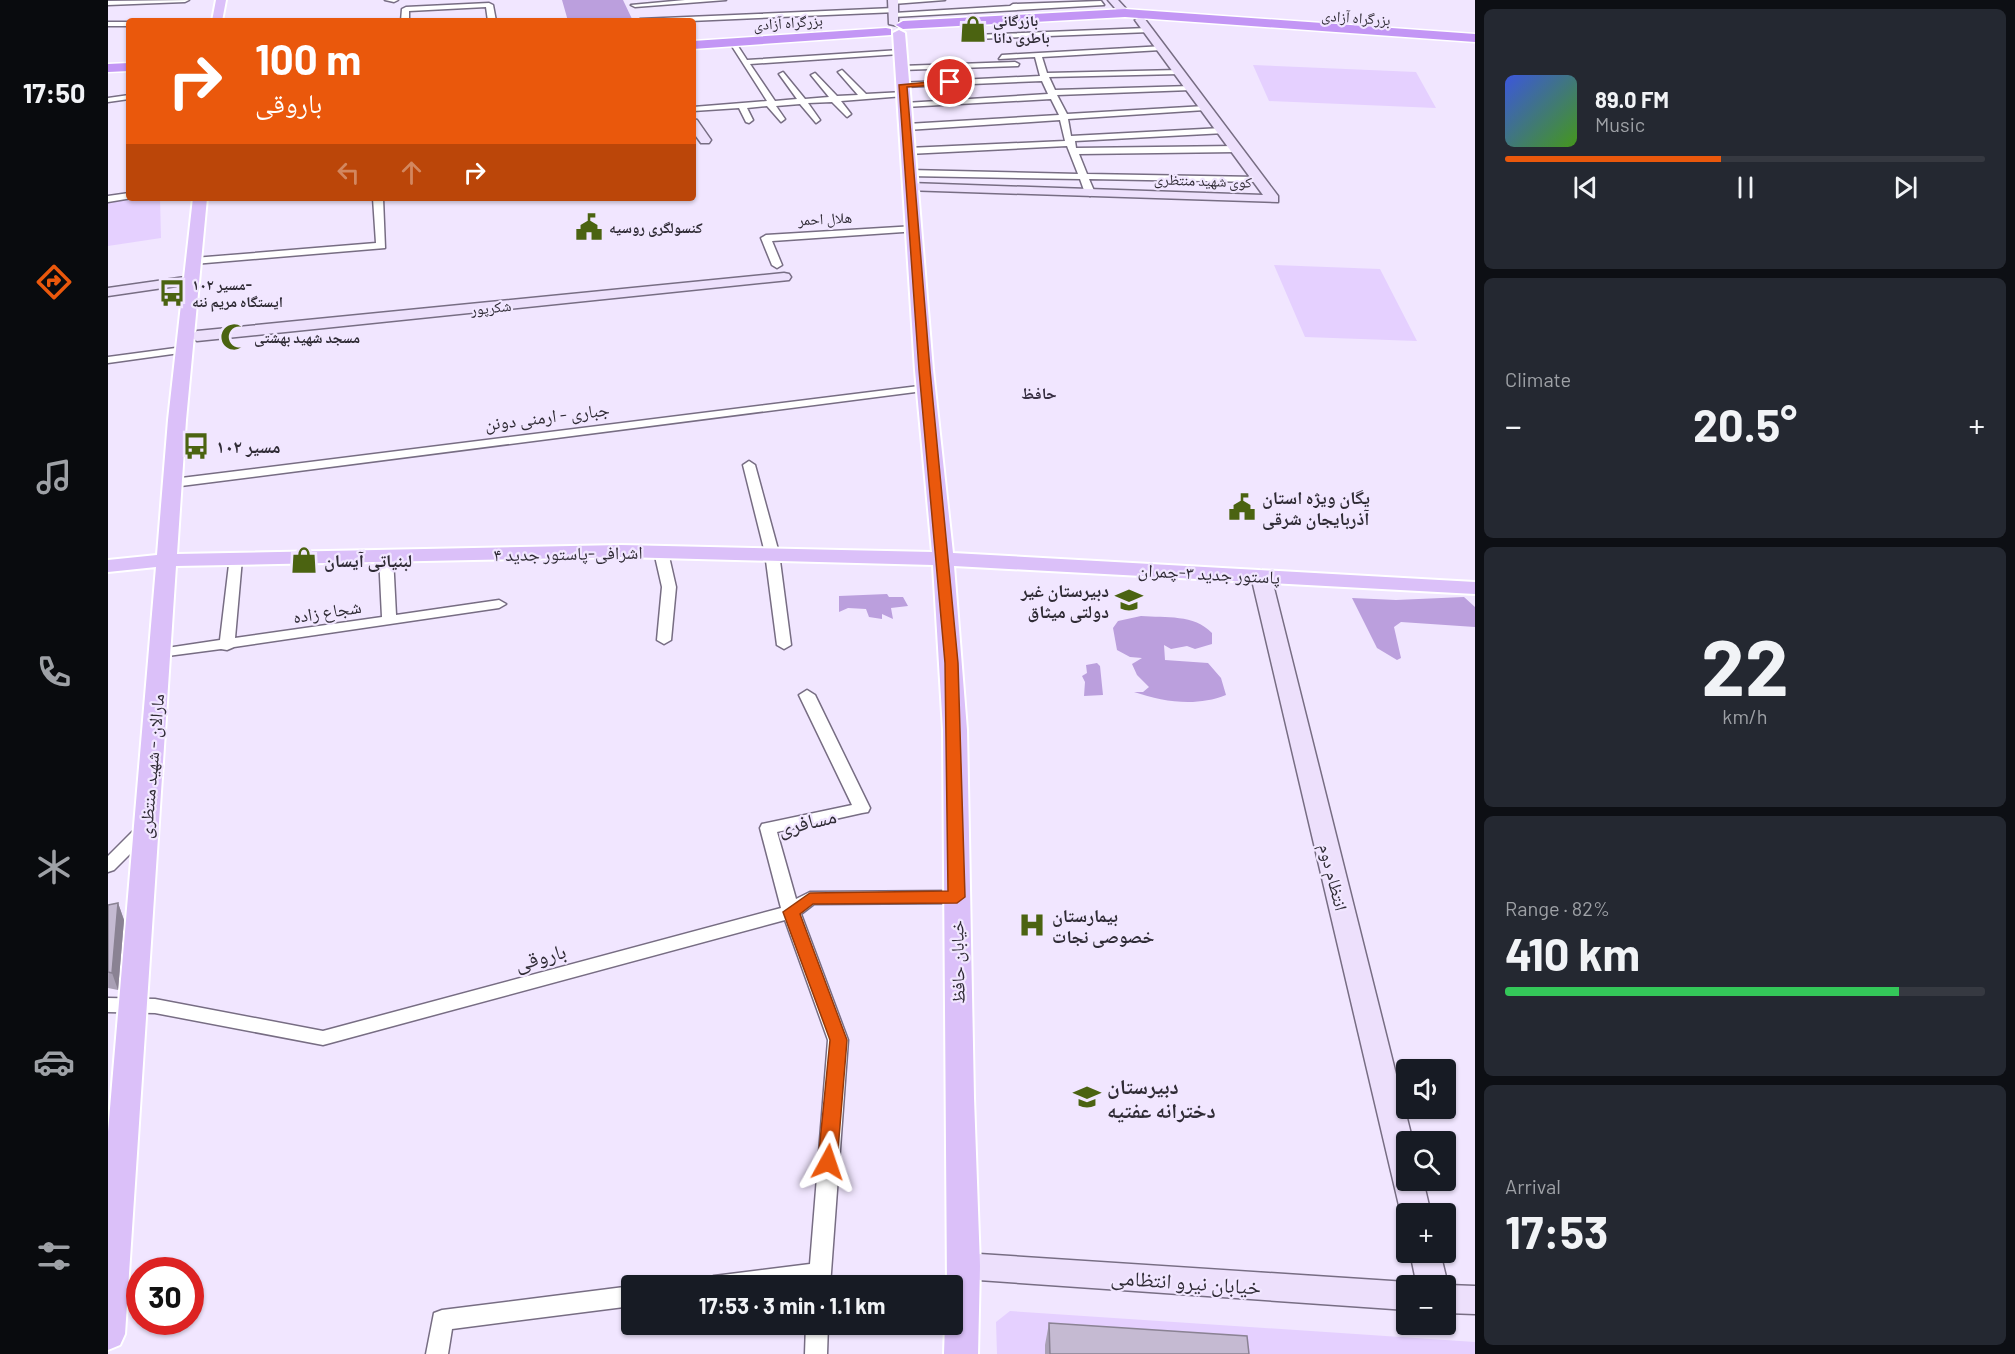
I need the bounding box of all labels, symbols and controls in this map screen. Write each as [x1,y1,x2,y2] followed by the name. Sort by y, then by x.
[1321,6,1391,30] street label: بزرگراه آزادی
[753,11,823,35] street label: بزرگراه آزادی
[993,11,1050,47] place label: بازرگانی باطری دانا
[958,14,988,44] shop icon: بازرگانی باطری دانا
[255,33,361,83] text: 100 m
[156,42,234,120] icon: right
[924,56,975,107] pin
[933,65,966,98] icon: arrive
[23,76,85,108] text: 17:50
[255,86,322,118] text: باروقی
[1595,86,1669,112] text: 89.0 FM
[1595,112,1645,136] text: Music
[332,156,365,189] icon: left
[395,156,428,189] icon: ahead
[458,156,491,189] icon: right
[1154,169,1252,193] street label: کوی شهید منتظری
[1569,171,1602,204] icon: previous
[1729,171,1762,204] icon: pause
[1889,171,1922,204] icon: next
[797,208,853,230] street label: هلال احمر
[574,212,604,242] public building icon: کنسولگری روسیه
[609,218,703,237] place label: کنسولگری روسیه
[33,261,75,303] icon: directions
[192,275,283,312] place label: مسیر ۱۰۲- ایستگاه مریم ننه
[157,278,187,308] bus stop icon: مسیر ۱۰۲- ایستگاه مریم ننه
[469,296,512,319] street label: شکرپور
[219,322,249,352] mosque icon: مسجد شهید بهشتی
[254,328,360,347] place label: مسجد شهید بهشتی
[1505,367,1571,391] text: Climate
[1021,383,1057,402] district label: حافظ
[483,397,611,436] street label: جباری - ارمنی دونن
[1693,397,1797,451] text: 20.5°
[1505,405,1522,445] text: −
[1969,405,1985,445] text: +
[181,431,211,461] bus stop icon: مسیر ۱۰۲
[216,435,281,457] place label: مسیر ۱۰۲
[33,456,75,498] icon: music
[1262,486,1370,530] place label: یگان ویژه استان آذربایجان شرقی
[1227,492,1257,522] public building icon: یگان ویژه استان آذربایجان شرقی
[493,541,643,566] street label: اشرافی-پاستور جدید ۴
[289,545,319,575] shop icon: لبنیاتی آیسان
[324,549,412,572] place label: لبنیاتی آیسان
[1137,558,1281,589] street label: پاستور جدید ۳-چمران
[1020,579,1109,623] place label: دبیرستان غیر دولتی میثاق
[1114,585,1144,615] school or university icon: دبیرستان غیر دولتی میثاق
[291,595,363,628] street label: شجاع زاده
[1701,618,1789,712] text: 22
[33,651,75,693] icon: phone
[134,693,169,839] street label: مارالان - شهید منتظری
[1722,704,1768,728] text: km/h
[775,802,839,841] street label: مسافری
[1313,841,1353,913] street label: انتظام دوم
[33,846,75,888] icon: climate
[1505,896,1610,920] text: Range · 82%
[1052,904,1155,948] place label: بیمارستان خصوصی نجات
[1017,910,1047,940] hospital icon: بیمارستان خصوصی نجات
[945,920,970,1004] street label: خیابان حافظ
[1505,926,1640,980] text: 410 km
[512,937,569,977] street label: باروقی
[33,1041,75,1083] icon: car
[1396,1059,1456,1335] map controls
[1396,1059,1456,1119] button: sound
[1107,1073,1216,1123] place label: دبیرستان دخترانه عفتیه
[1072,1082,1102,1112] school or university icon: دبیرستان دخترانه عفتیه
[796,1130,860,1194] position arrow
[1396,1131,1456,1191] button: search
[1505,1174,1561,1198] text: Arrival
[1396,1203,1456,1263] button: +
[1505,1204,1608,1258] text: 17:53
[33,1235,75,1277] icon: filters
[126,1257,204,1335] speed limit sign: 30
[1110,1263,1262,1301] street label: خیابان نیرو انتظامی
[1396,1275,1456,1335] button: −
[699,1292,885,1318] text: 17:53 · 3 min · 1.1 km

